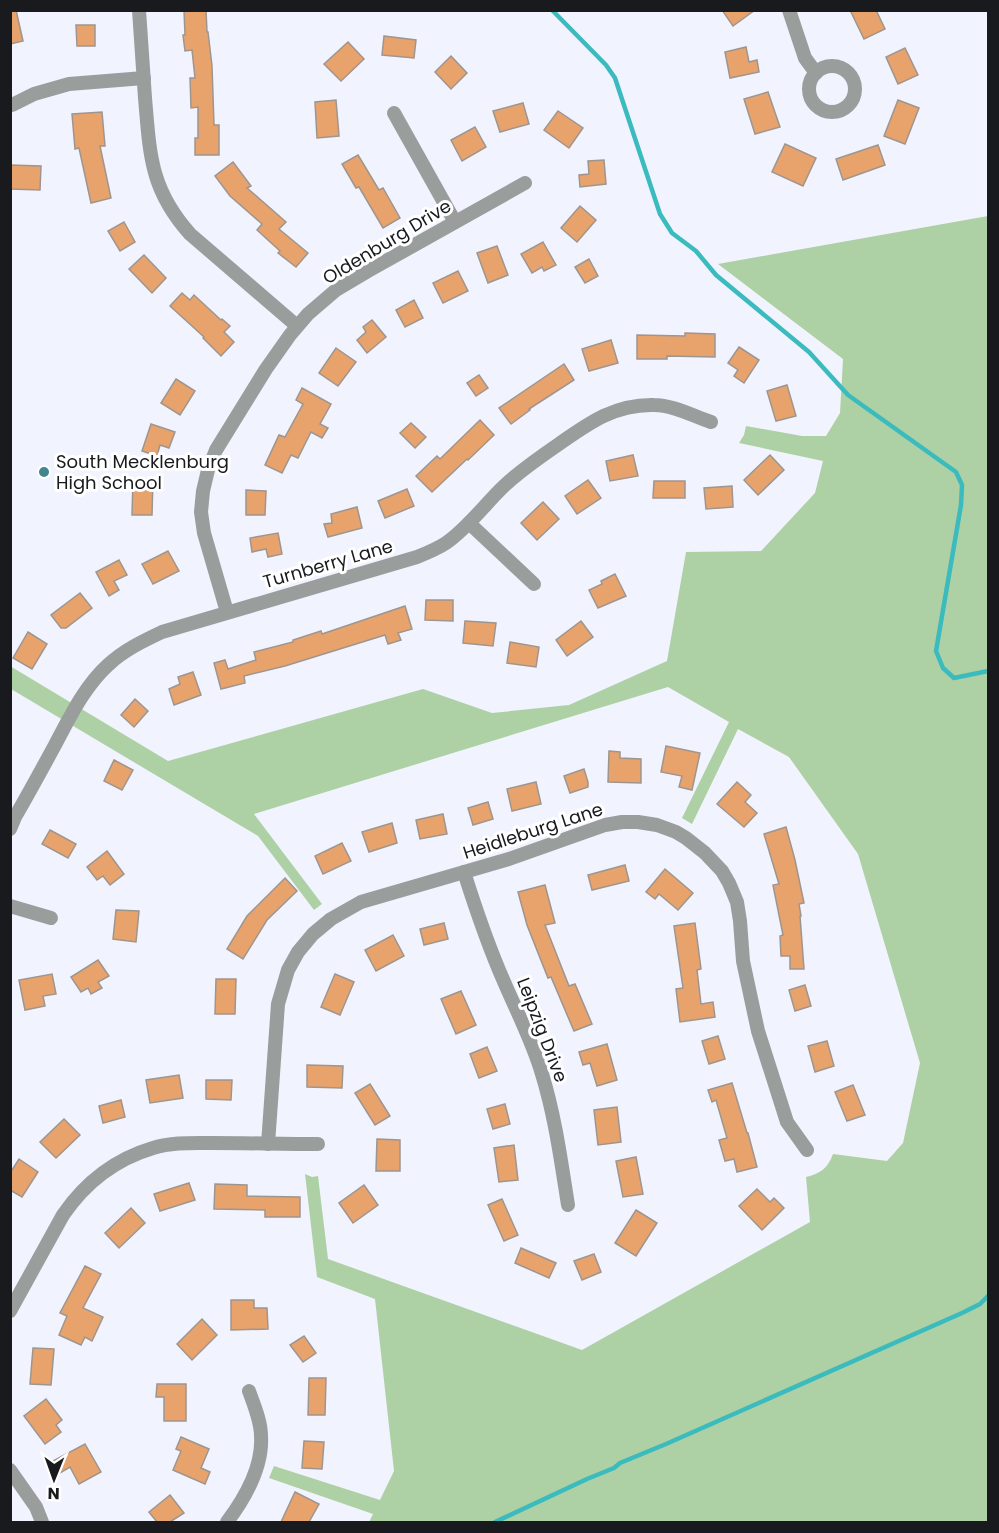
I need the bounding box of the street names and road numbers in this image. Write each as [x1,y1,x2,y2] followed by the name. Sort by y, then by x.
[318,193,456,290] street label: Oldenburg Drive
[260,533,396,594] street label: Turnberry Lane
[460,796,606,865] street label: Heidleburg Lane
[511,974,574,1086] street label: Leipzig Drive

